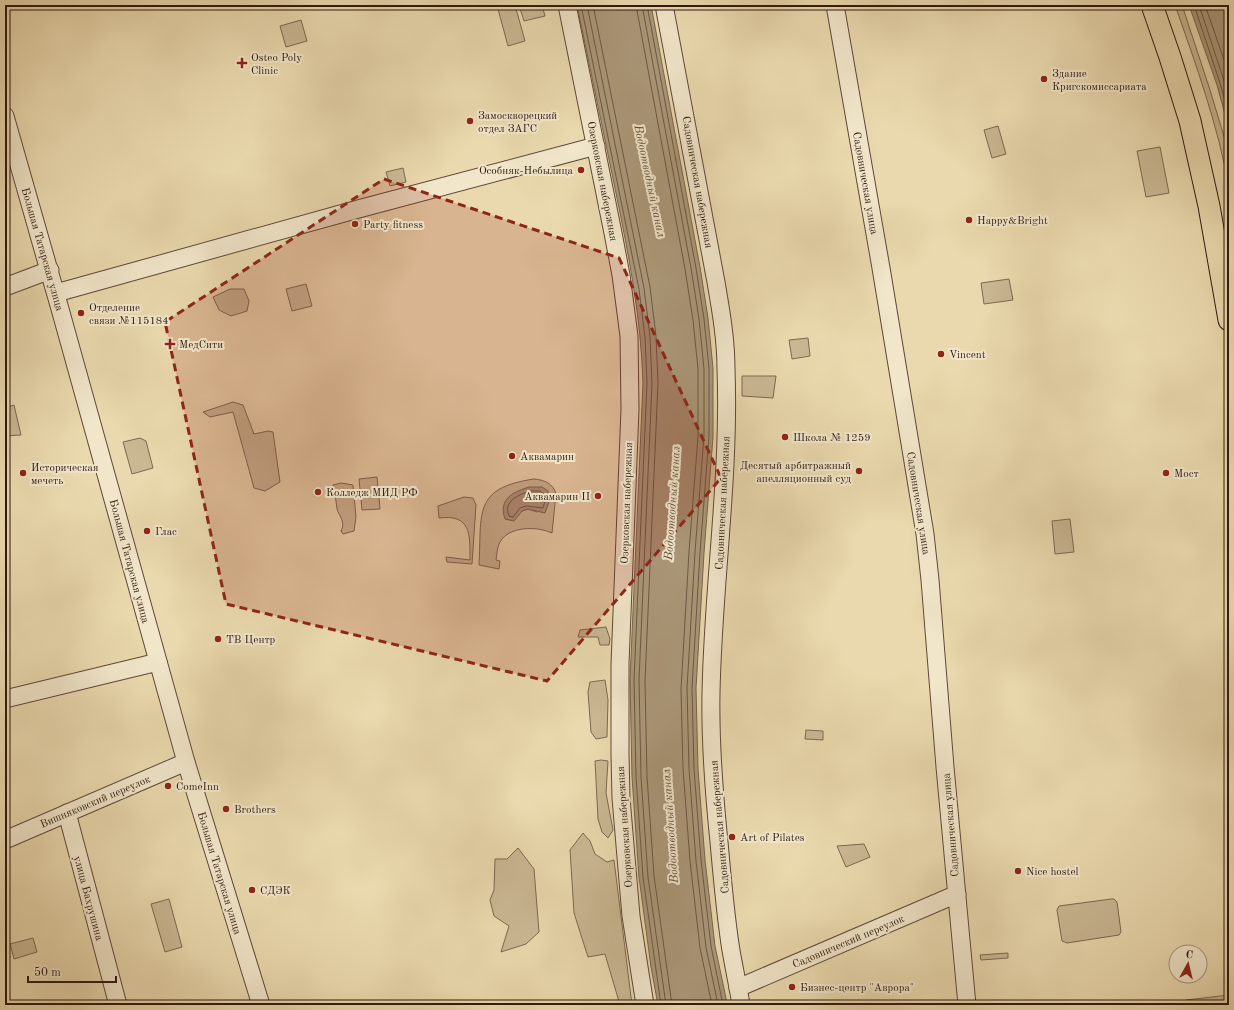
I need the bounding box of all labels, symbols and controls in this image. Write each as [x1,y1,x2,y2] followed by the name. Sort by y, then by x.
[251,53,302,77] place label: Osteo Poly Clinic
[236,57,248,69] marker: Osteo Poly Clinic
[1052,69,1147,93] place label: Здание Кригскомиссариата
[1039,74,1049,84] marker: Здание Кригскомиссариата
[478,111,557,135] place label: Замоскворецкий отдел ЗАГС
[679,115,714,249] street label: Садовническая набережная
[465,116,475,126] marker: Замоскворецкий отдел ЗАГС
[585,120,619,242] street label: Озерковская набережная
[631,123,667,239] water label: Водоотводный канал
[850,131,879,236] street label: Садовническая улица
[576,165,586,175] marker: Особняк-Небылица
[479,166,574,177] place label: Особняк-Небылица
[19,187,65,313] street label: Большая Татарская улица
[964,215,974,225] marker: Happy&Bright
[977,216,1048,227] place label: Happy&Bright
[350,219,360,229] marker: Party fitness
[363,220,423,231] place label: Party fitness
[89,303,169,327] place label: Отделение связи №115184
[76,308,86,318] marker: Отделение связи №115184
[164,338,176,350] marker: МедСити
[179,340,223,351] place label: МедСити
[936,349,946,359] marker: Vincent
[949,350,986,361] place label: Vincent
[780,432,790,442] marker: Школа № 1259
[793,433,871,444] place label: Школа № 1259
[715,436,733,570] street label: Садовническая набережная
[620,442,635,564] street label: Озерковская набережная
[663,445,683,562] water label: Водоотводный канал
[507,451,517,461] marker: Аквамарин
[904,451,931,556] street label: Садовническая улица
[520,452,574,463] place label: Аквамарин
[740,461,852,485] place label: Десятый арбитражный апелляционный суд
[31,463,99,487] place label: Историческая мечеть
[854,466,864,476] marker: Десятый арбитражный апелляционный суд
[18,468,28,478] marker: Историческая мечеть
[1161,468,1171,478] marker: Мост
[1174,469,1199,480] place label: Мост
[313,487,323,497] marker: Колледж МИД РФ
[326,488,418,499] place label: Колледж МИД РФ
[593,491,603,501] marker: Аквамарин II
[524,492,590,503] place label: Аквамарин II
[107,498,151,625] street label: Большая Татарская улица
[142,526,152,536] marker: Глас
[155,527,177,538] place label: Глас
[213,634,223,644] marker: ТВ Центр
[226,635,276,646] place label: ТВ Центр
[709,759,732,894] street label: Садовническая набережная
[616,765,635,888] street label: Озерковская набережная
[661,768,681,885] water label: Водоотводный канал
[941,772,962,877] street label: Садовническая улица
[39,774,153,831] street label: Вишняковский переулок
[163,781,173,791] marker: ComeInn
[176,782,219,793] place label: ComeInn
[221,804,231,814] marker: Brothers
[234,805,276,816] place label: Brothers
[195,811,243,937] street label: Большая Татарская улица
[727,832,737,842] marker: Art of Pilates
[740,833,805,844] place label: Art of Pilates
[71,855,104,942] street label: улица Бахрушина
[1013,866,1023,876] marker: Nice hostel
[1026,867,1078,878] place label: Nice hostel
[247,885,257,895] marker: СДЭК
[260,886,291,897] place label: СДЭК
[791,914,907,971] street label: Садовнический переулок
[1168,944,1208,984] north arrow
[1185,950,1194,962] text: С
[28,958,116,984] scale bar
[34,966,61,979] text: 50 m
[787,982,797,992] marker: Бизнес-центр "Аврора"
[800,983,914,994] place label: Бизнес-центр "Аврора"

